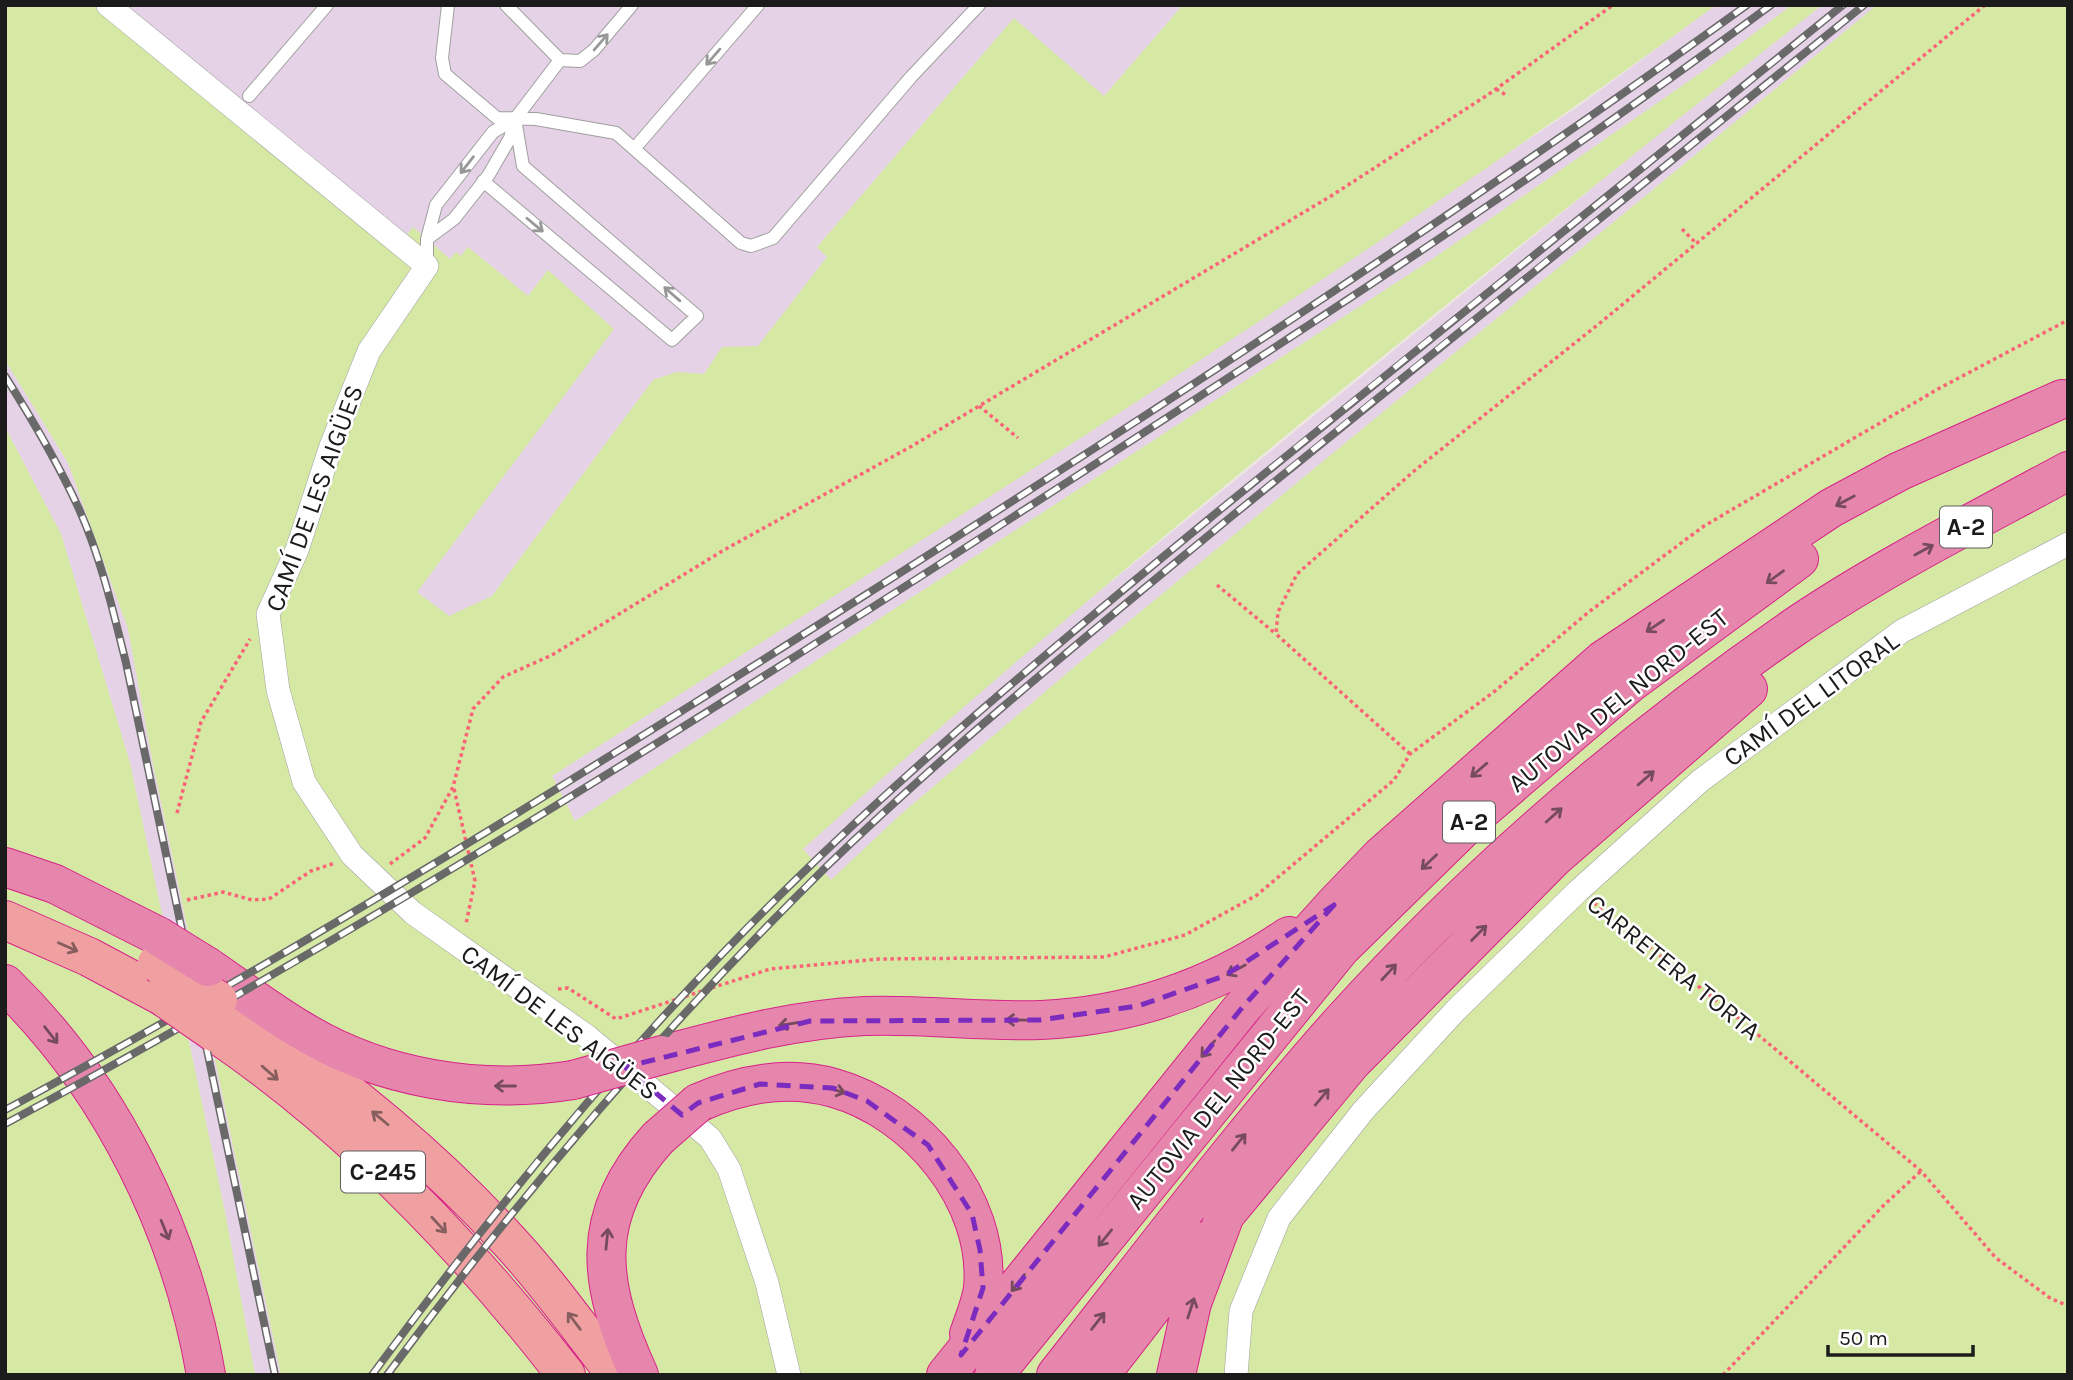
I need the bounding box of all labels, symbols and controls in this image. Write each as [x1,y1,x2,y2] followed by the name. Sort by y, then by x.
[592,34,609,51] one-way arrow
[705,48,721,66] one-way arrow
[459,156,474,174] one-way arrow
[526,217,544,233] one-way arrow
[663,286,681,302] one-way arrow
[258,380,370,616] street label: CAMÍ DE LES AIGÜES
[1835,494,1855,508] one-way arrow
[1940,506,1992,548] road number: A-2
[1913,543,1934,556] one-way arrow
[1766,570,1785,584] one-way arrow
[1502,602,1735,799] street label: AUTOVIA DEL NORD-EST
[1645,619,1665,633] one-way arrow
[1717,625,1905,773] street label: CAMÍ DEL LITORAL
[1470,762,1488,778] one-way arrow
[1636,770,1654,786] one-way arrow
[1443,802,1495,842] road number: A-2
[1545,807,1563,823] one-way arrow
[1421,853,1438,870] one-way arrow
[1581,888,1767,1047] street label: CARRETERA TORTA
[1471,925,1488,942] one-way arrow
[455,937,665,1107] street label: CAMÍ DE LES AIGÜES
[57,941,78,954] one-way arrow
[1226,964,1247,977] one-way arrow
[1381,964,1398,981] one-way arrow
[1120,983,1317,1216] street label: AUTOVIA DEL NORD-EST
[1005,1013,1028,1026] one-way arrow
[778,1018,801,1031] one-way arrow
[43,1025,58,1043] one-way arrow
[1201,1040,1216,1058] one-way arrow
[261,1065,279,1081] one-way arrow
[494,1079,517,1093] one-way arrow
[824,1084,846,1097] one-way arrow
[1314,1089,1330,1107] one-way arrow
[372,1110,390,1126] one-way arrow
[1231,1134,1246,1152] one-way arrow
[341,1152,425,1192] road number: C-245
[430,1216,447,1233] one-way arrow
[160,1219,173,1240] one-way arrow
[601,1228,614,1250] one-way arrow
[1098,1228,1113,1246] one-way arrow
[1011,1273,1026,1291] one-way arrow
[1186,1298,1198,1320] one-way arrow
[567,1312,582,1330] one-way arrow
[1091,1312,1106,1331] one-way arrow
[1828,1314,1973,1358] scale bar
[1839,1326,1888,1350] text: 50 m

